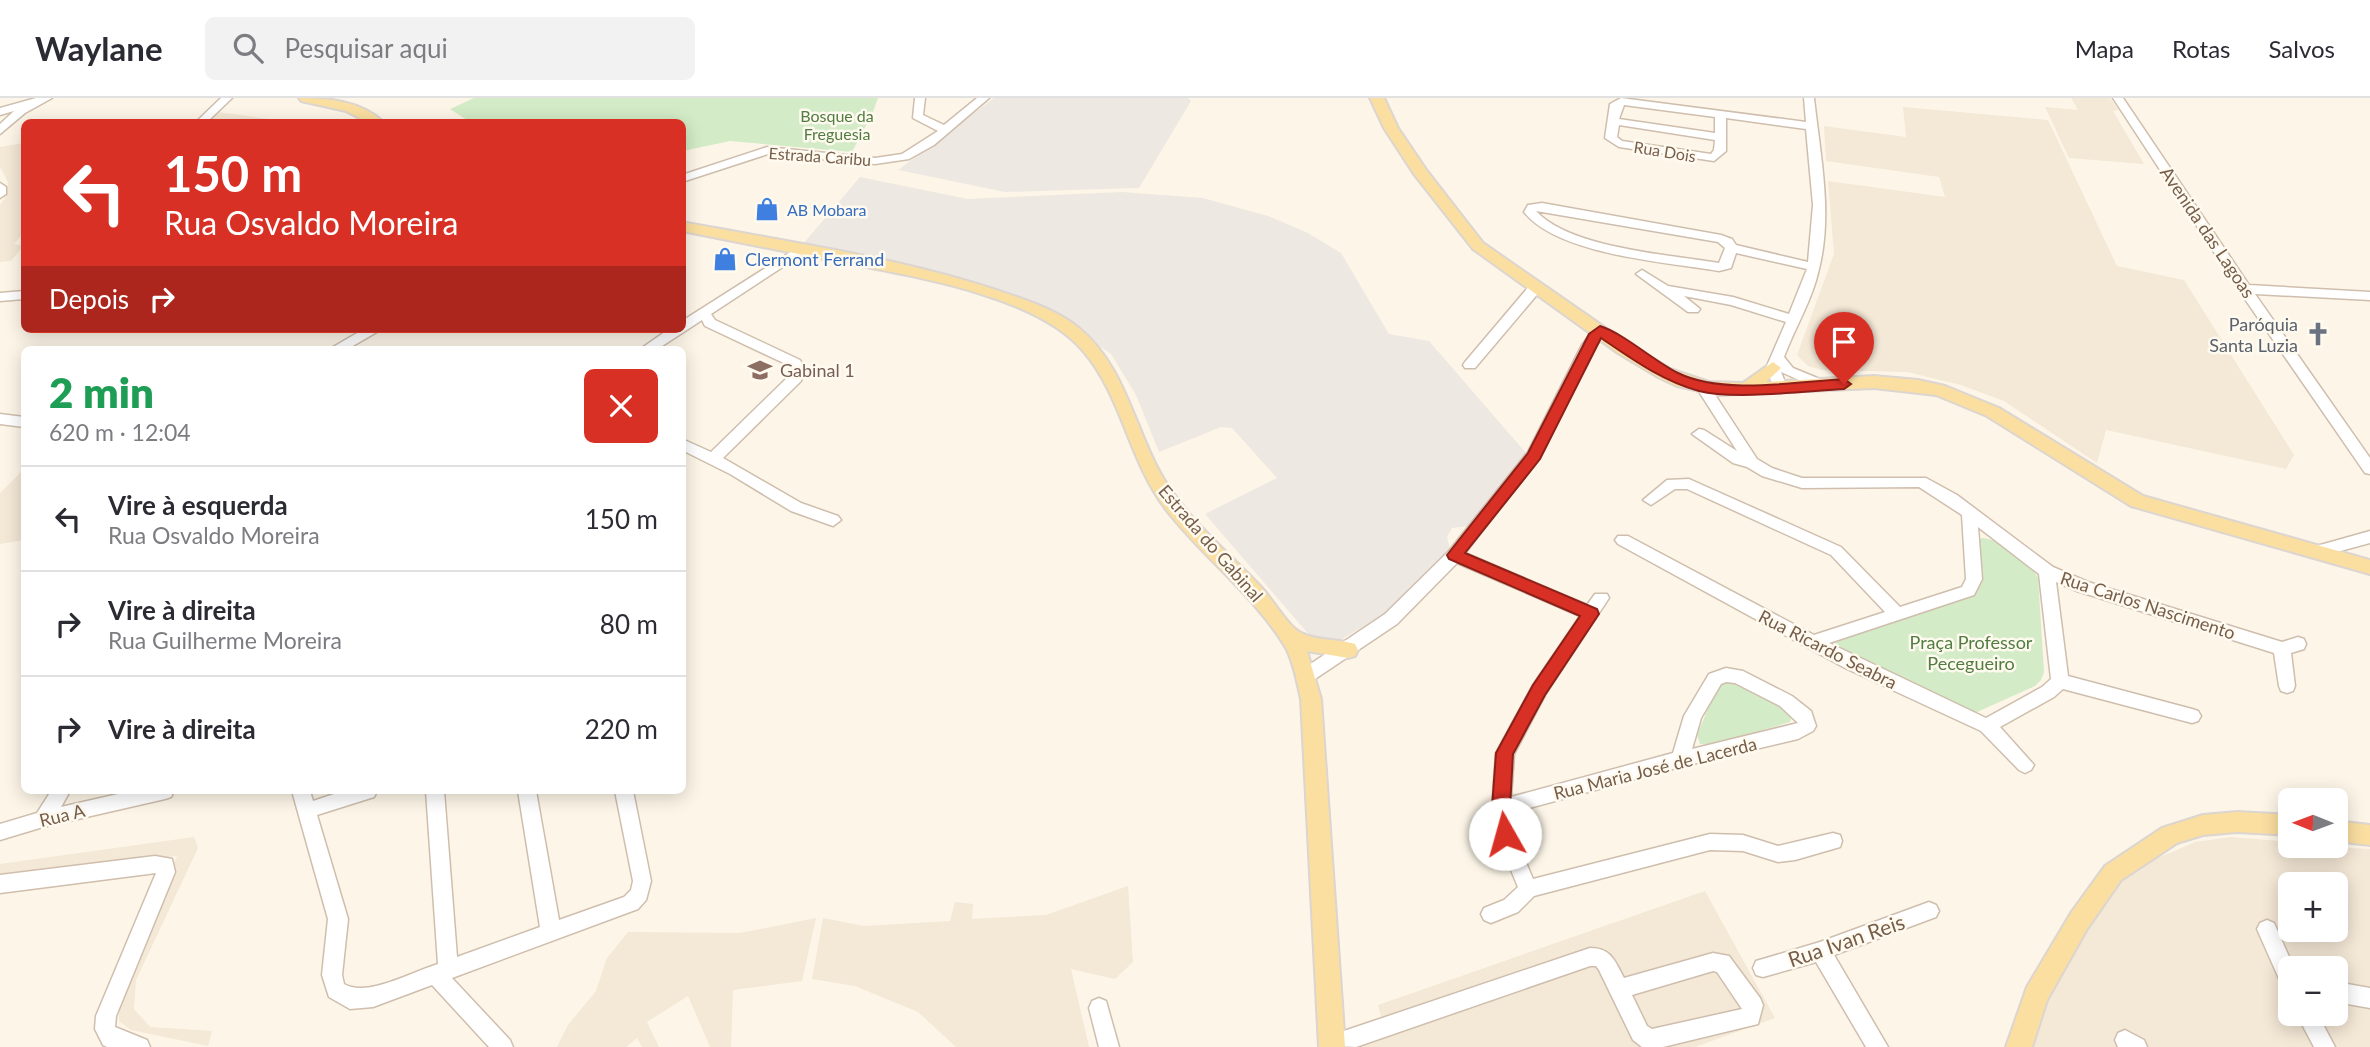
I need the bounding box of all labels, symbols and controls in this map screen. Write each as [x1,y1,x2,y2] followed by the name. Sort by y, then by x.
[205,17,695,80] search box
[35,28,163,68] text: Waylane
[229,29,267,67] icon: search
[285,32,448,64] text: Pesquisar aqui
[2075,34,2134,63] text: Mapa
[2172,34,2231,63] text: Rotas
[2269,34,2335,63] text: Salvos
[800,106,874,143] park label: Bosque da Freguesia
[1633,137,1697,165] street label: Rua Dois
[768,143,872,169] street label: Estrada Caribu
[164,144,302,202] text: 150 m
[49,147,140,238] icon: left
[2156,162,2260,302] street label: Avenida das Lagoas
[753,195,781,223] shop icon: AB Mobara
[787,200,867,219] place label: AB Mobara
[164,203,458,242] text: Rua Osvaldo Moreira
[711,245,739,273] shop icon: Clermont Ferrand
[745,248,884,270] place label: Clermont Ferrand
[143,280,181,318] icon: right
[49,283,129,315] text: Depois
[1814,312,1874,384] pin
[2209,313,2298,356] place label: Paróquia Santa Luzia
[2304,320,2332,348] church icon: Paróquia Santa Luzia
[1825,323,1863,361] icon: arrive
[746,356,774,384] school or university icon: Gabinal 1
[780,359,855,381] place label: Gabinal 1
[49,367,154,417] text: 2 min
[584,369,658,443] button: close
[49,418,191,446] text: 620 m · 12:04
[1154,480,1268,606] street label: Estrada do Gabinal
[108,489,288,521] text: Vire à esquerda
[49,500,87,538] icon: left
[585,503,658,535] text: 150 m
[108,521,320,549] text: Rua Osvaldo Moreira
[2058,566,2238,644] street label: Rua Carlos Nascimento
[108,594,256,626] text: Vire à direita
[49,605,87,643] icon: right
[1755,605,1901,693] street label: Rua Ricardo Seabra
[600,608,658,640] text: 80 m
[108,626,342,654] text: Rua Guilherme Moreira
[1910,631,2033,674] park label: Praça Professor Pecegueiro
[49,710,87,748] icon: right
[108,713,256,745] text: Vire à direita
[585,713,658,745] text: 220 m
[1551,732,1759,804] street label: Rua Maria José de Lacerda
[2278,788,2348,858] north arrow
[2278,788,2348,1026] map controls
[1468,797,1542,871] position arrow
[37,799,88,831] street label: Rua A
[2278,872,2348,942] button: +
[1784,908,1908,972] street label: Rua Ivan Reis
[2278,956,2348,1026] button: −

